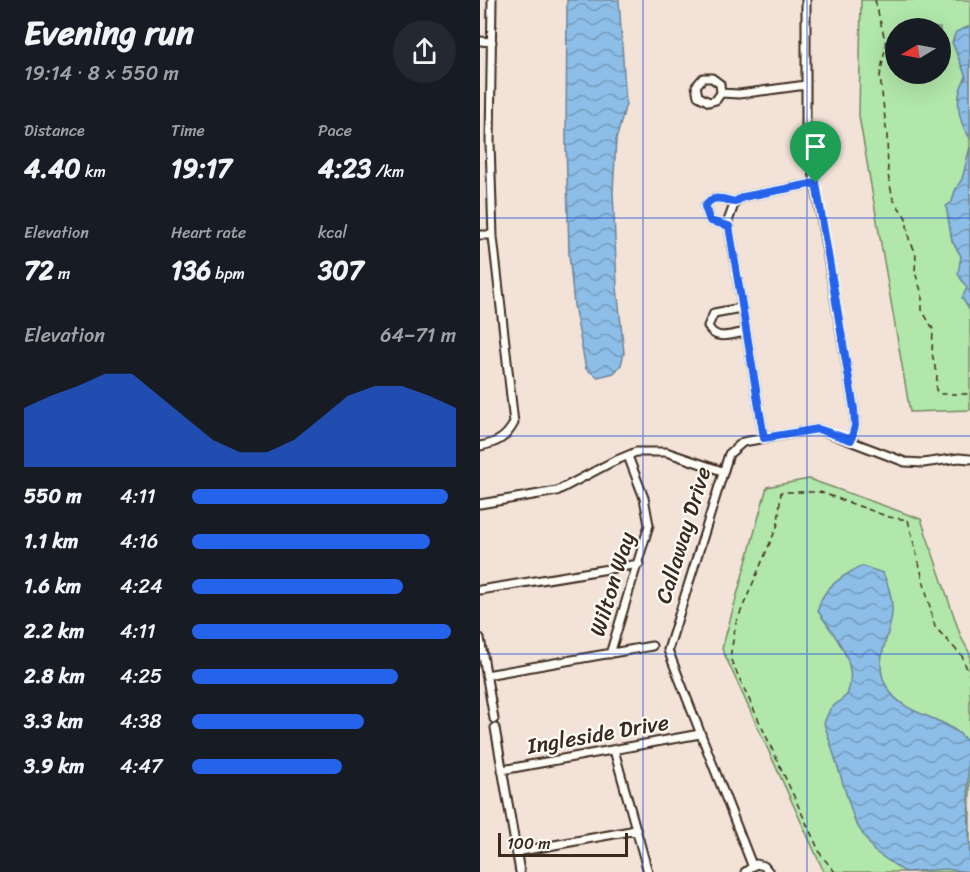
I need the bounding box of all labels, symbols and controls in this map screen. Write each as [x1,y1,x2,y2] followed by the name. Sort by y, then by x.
[24,4,194,62] text: Evening run
[885,18,951,84] north arrow
[885,18,951,84] map controls
[393,20,456,83] button: share
[24,56,179,91] text: 19:14 · 8 × 550 m
[24,116,85,145] text: Distance
[171,116,205,145] text: Time
[318,116,352,145] text: Pace
[790,121,841,183] pin
[799,130,832,163] icon: arrive
[24,145,81,191] text: 4.40
[171,145,232,191] text: 19:17
[318,145,371,191] text: 4:23
[81,157,106,186] text: km
[371,157,404,186] text: /km
[24,218,89,247] text: Elevation
[171,218,246,247] text: Heart rate
[318,218,347,247] text: kcal
[24,247,54,293] text: 72
[171,247,211,293] text: 136
[318,247,364,293] text: 307
[54,259,70,288] text: m
[211,259,245,288] text: bpm
[24,318,105,353] text: Elevation
[380,318,456,353] text: 64–71 m
[644,462,722,608] street label: Callaway Drive
[24,479,82,514] text: 550 m
[120,479,156,514] text: 4:11
[24,524,78,559] text: 1.1 km
[120,524,158,559] text: 4:16
[578,526,646,641] street label: Wilton Way
[24,569,81,604] text: 1.6 km
[120,569,163,604] text: 4:24
[24,614,84,649] text: 2.2 km
[120,614,156,649] text: 4:11
[24,659,85,694] text: 2.8 km
[120,659,162,694] text: 4:25
[523,702,672,766] street label: Ingleside Drive
[24,704,83,739] text: 3.3 km
[120,704,162,739] text: 4:38
[24,749,84,784] text: 3.9 km
[120,749,162,784] text: 4:47
[507,829,551,858] text: 100 m
[498,830,628,858] scale bar

